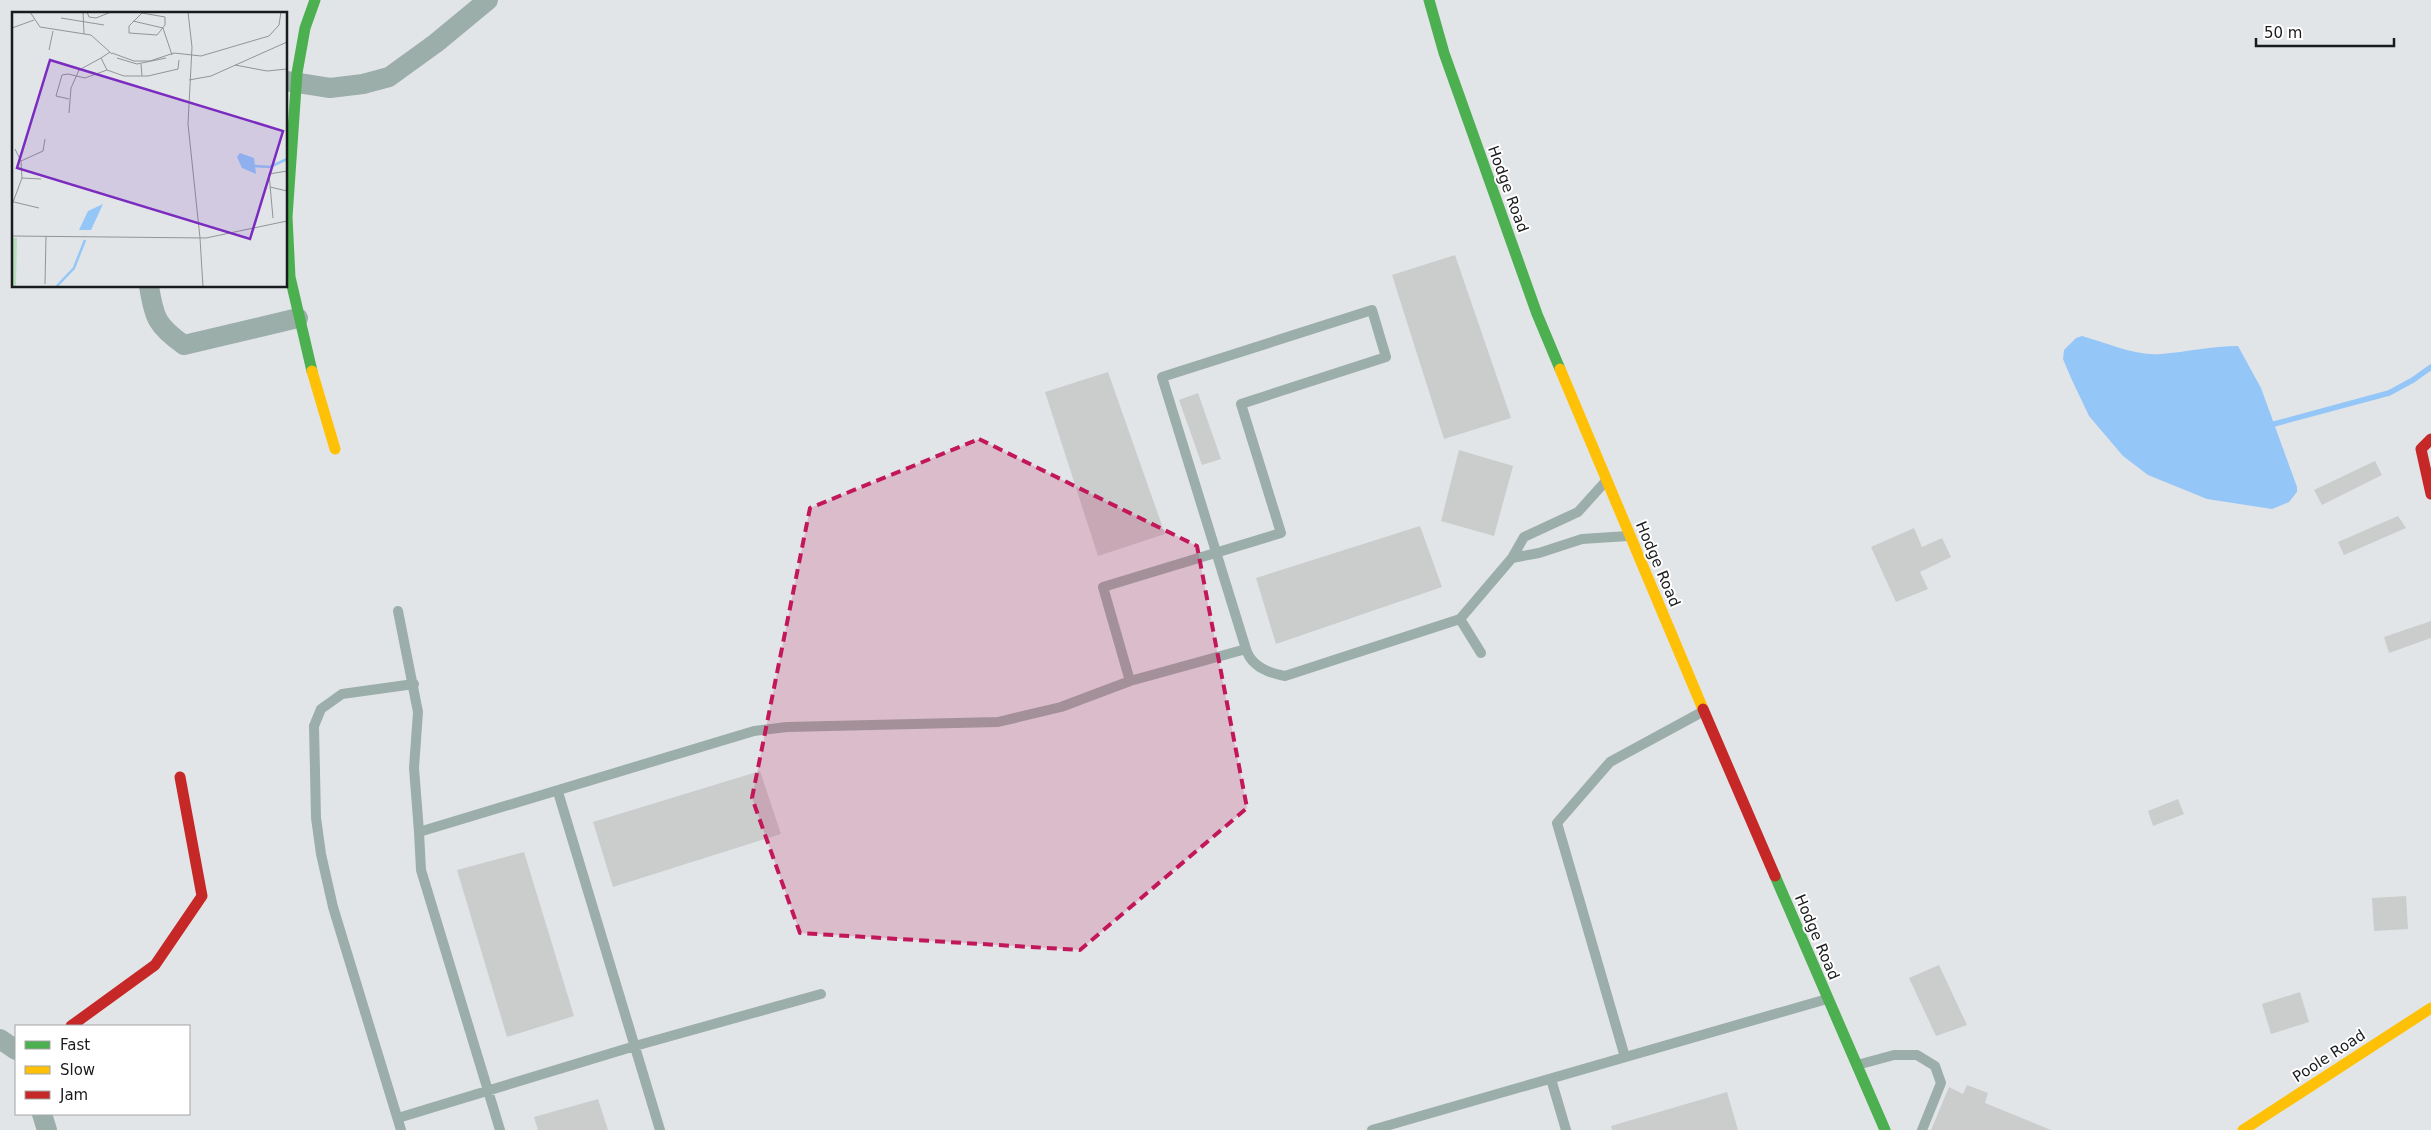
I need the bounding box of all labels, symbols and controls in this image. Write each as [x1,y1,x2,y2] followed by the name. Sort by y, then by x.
[12,12,288,288] inset map
[2256,15,2394,47] scale bar
[2264,24,2302,42] text: 50 m
[1484,143,1532,235] street label: Hodge Road
[1632,519,1684,609] street label: Hodge Road
[1791,892,1843,982] street label: Hodge Road
[15,1025,190,1115] legend
[2289,1026,2369,1086] street label: Poole Road
[60,1036,90,1054] text: Fast
[60,1061,95,1079] text: Slow
[59,1086,88,1104] text: Jam

